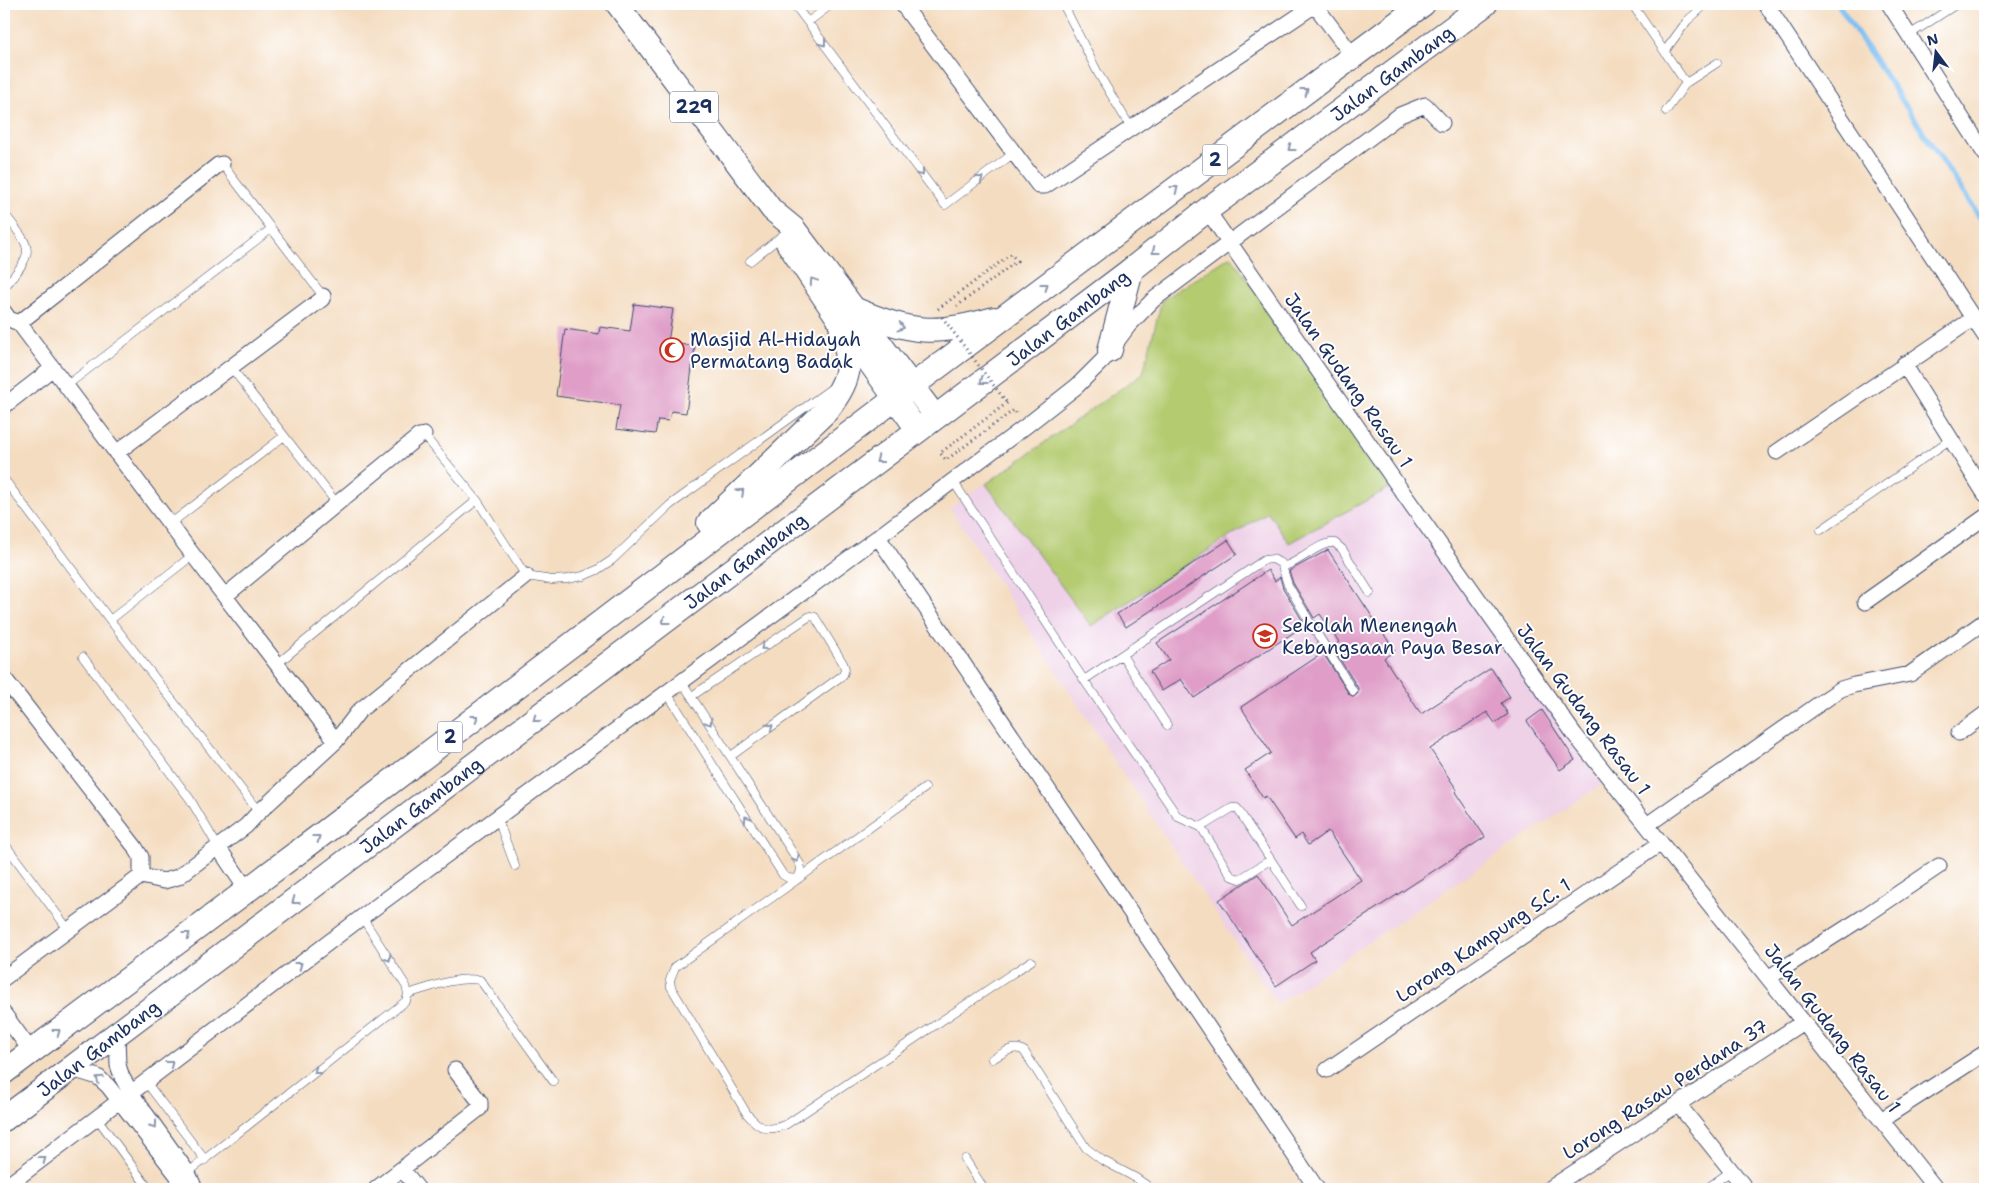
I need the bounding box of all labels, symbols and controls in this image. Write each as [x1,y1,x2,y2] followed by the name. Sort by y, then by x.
[1326,19,1459,127] street label: Jalan Gambang
[1912,28,1962,78] north arrow
[1925,29,1940,50] text: N
[817,37,826,47] one-way arrow
[1299,89,1308,97] one-way arrow
[670,91,718,122] road number: 229
[1287,142,1297,151] one-way arrow
[1202,144,1228,176] road number: 2
[915,167,923,176] one-way arrow
[974,176,984,185] one-way arrow
[1169,186,1179,195] one-way arrow
[1152,246,1161,254] one-way arrow
[1002,264,1135,372] street label: Jalan Gambang
[810,277,819,287] one-way arrow
[1039,284,1048,292] one-way arrow
[1279,288,1418,473] street label: Jalan Gudang Rasau 1
[897,321,905,331] one-way arrow
[690,327,861,374] place label: Masjid Al-Hidayah Permatang Badak
[659,337,685,363] mosque icon: Masjid Al-Hidayah Permatang Badak
[979,375,989,384] one-way arrow
[875,454,885,463] one-way arrow
[736,489,745,498] one-way arrow
[679,507,812,615] street label: Jalan Gambang
[1282,613,1503,660] place label: Sekolah Menengah Kebangsaan Paya Besar
[662,615,671,624] one-way arrow
[1511,619,1656,800] street label: Jalan Gudang Rasau 1
[1252,623,1278,649] school or university icon: Sekolah Menengah Kebangsaan Paya Besar
[760,641,770,650] one-way arrow
[532,713,542,722] one-way arrow
[469,715,478,724] one-way arrow
[703,716,712,726] one-way arrow
[438,722,462,752] road number: 2
[765,724,774,733] one-way arrow
[355,751,488,860] street label: Jalan Gambang
[744,815,754,824] one-way arrow
[311,835,320,843] one-way arrow
[790,854,800,863] one-way arrow
[1391,872,1576,1008] street label: Lorong Kampung S.C. 1
[292,895,301,903] one-way arrow
[181,932,190,940] one-way arrow
[1759,939,1906,1118] street label: Jalan Gudang Rasau 1
[381,952,391,961] one-way arrow
[293,962,303,971] one-way arrow
[32,994,165,1103] street label: Jalan Gambang
[1558,1013,1773,1165] street label: Lorong Rasau Perdana 37
[51,1029,61,1038] one-way arrow
[164,1060,173,1069] one-way arrow
[314,1066,323,1074] one-way arrow
[95,1076,104,1086] one-way arrow
[148,1120,157,1129] one-way arrow
[37,1156,47,1165] one-way arrow

